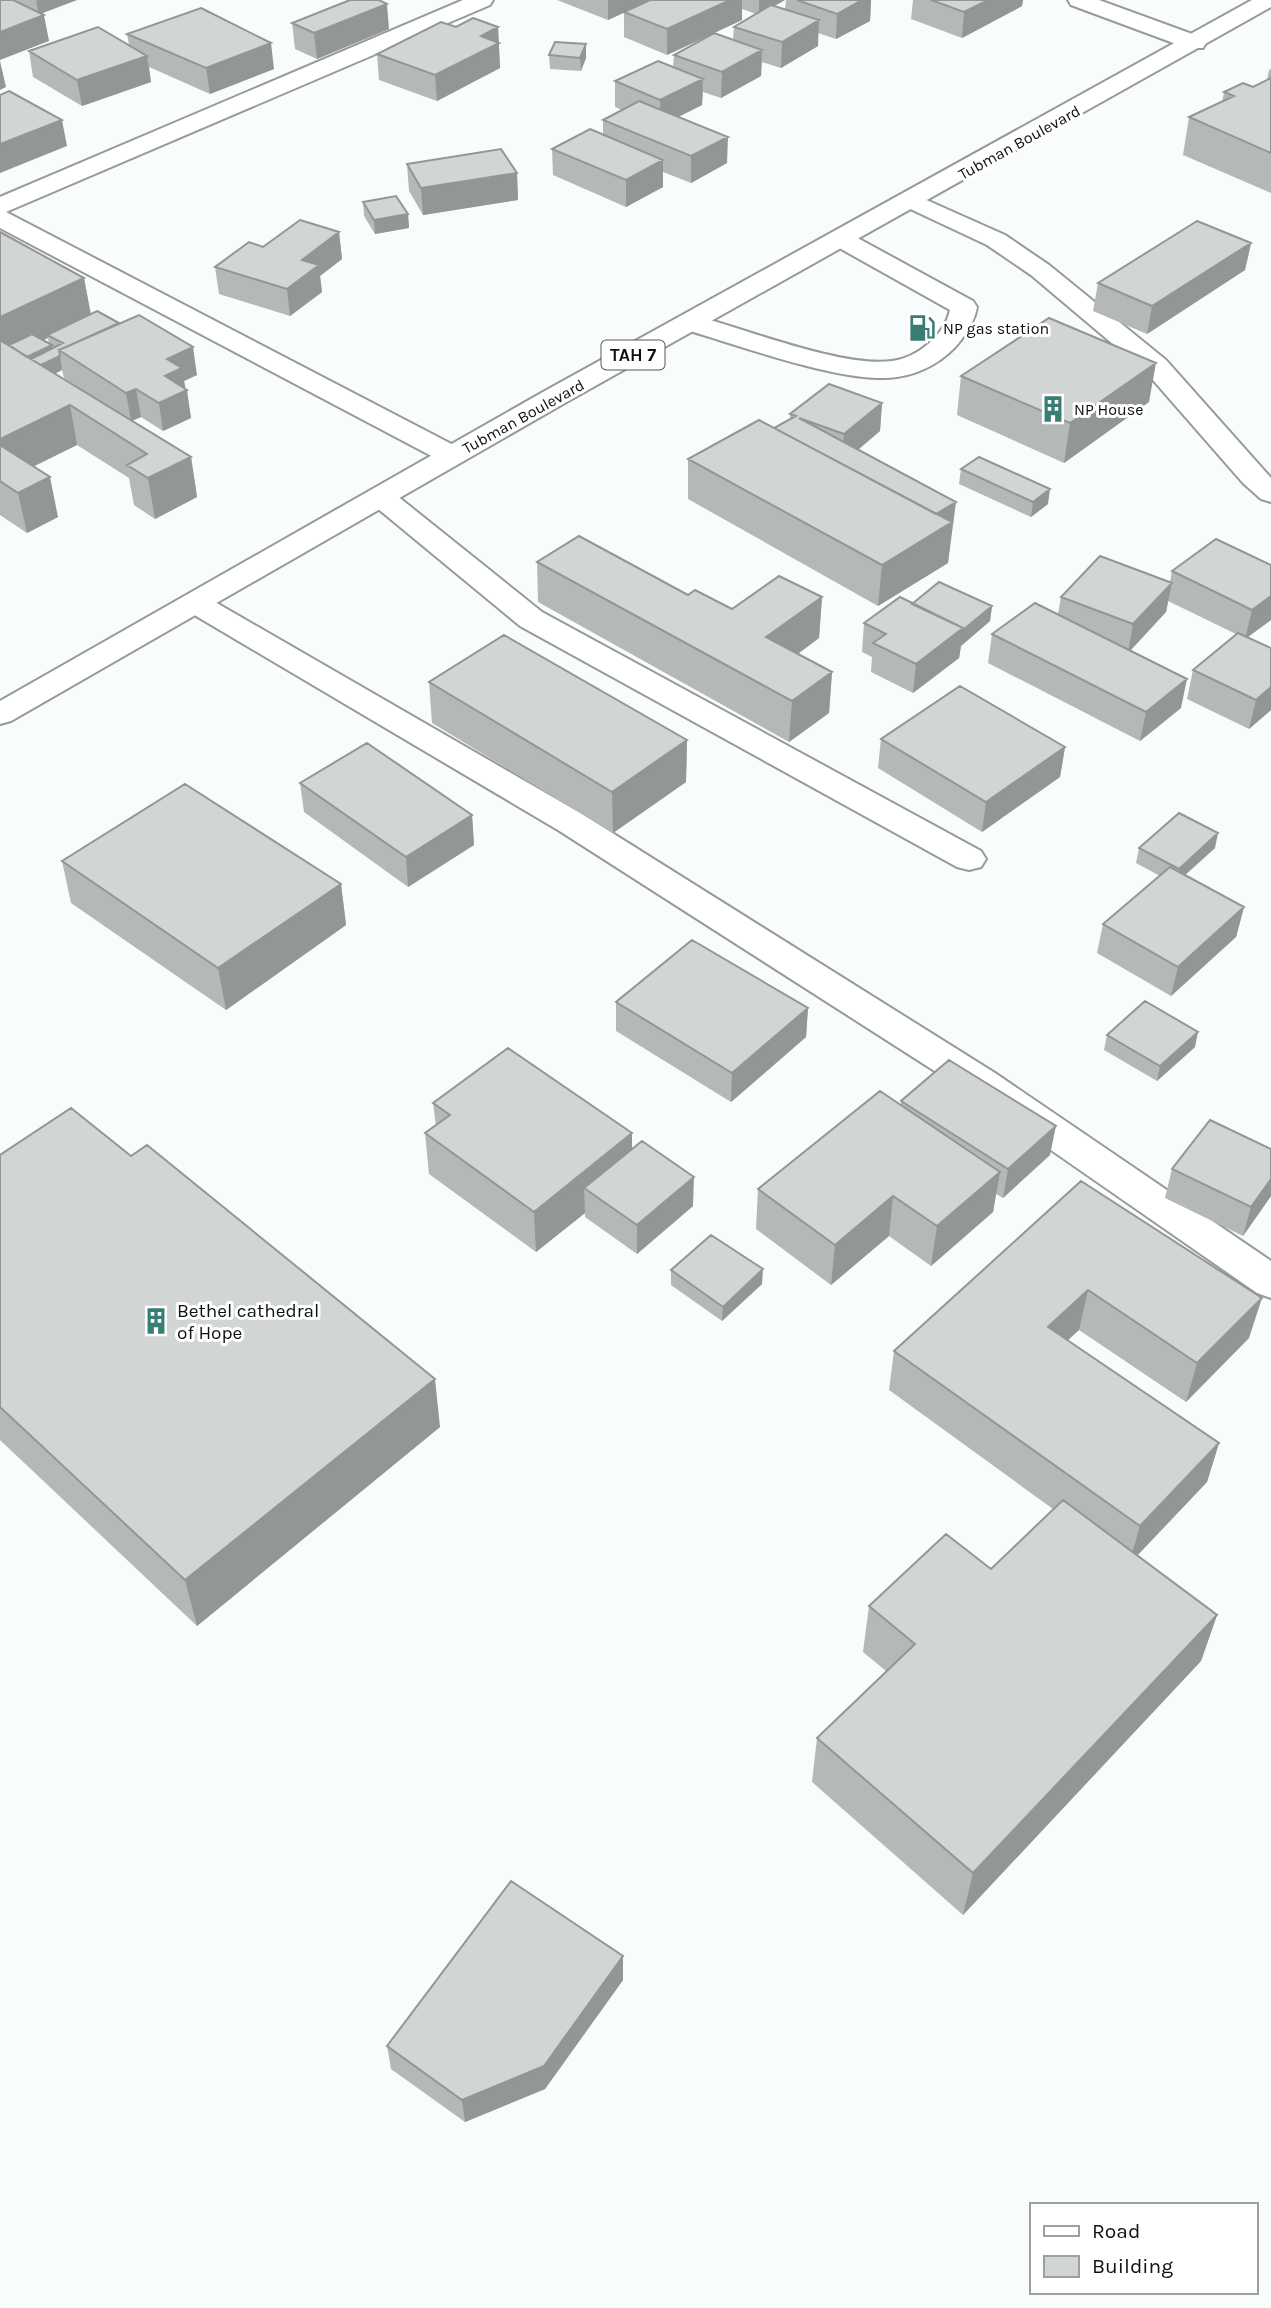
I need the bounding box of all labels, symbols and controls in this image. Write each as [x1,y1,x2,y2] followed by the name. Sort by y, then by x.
[955,101,1084,184] street label: Tubman Boulevard
[907,313,937,343] fuel station icon: NP gas station
[943,319,1049,338] place label: NP gas station
[602,340,664,370] road number: TAH 7
[459,375,588,458] street label: Tubman Boulevard
[1038,394,1068,424] building icon: NP House
[1074,400,1143,419] place label: NP House
[177,1300,319,1344] place label: Bethel cathedral of Hope
[141,1306,171,1336] building icon: Bethel cathedral of Hope
[1030,2203,1257,2294] legend
[1092,2219,1140,2243] text: Road
[1092,2254,1173,2278] text: Building

